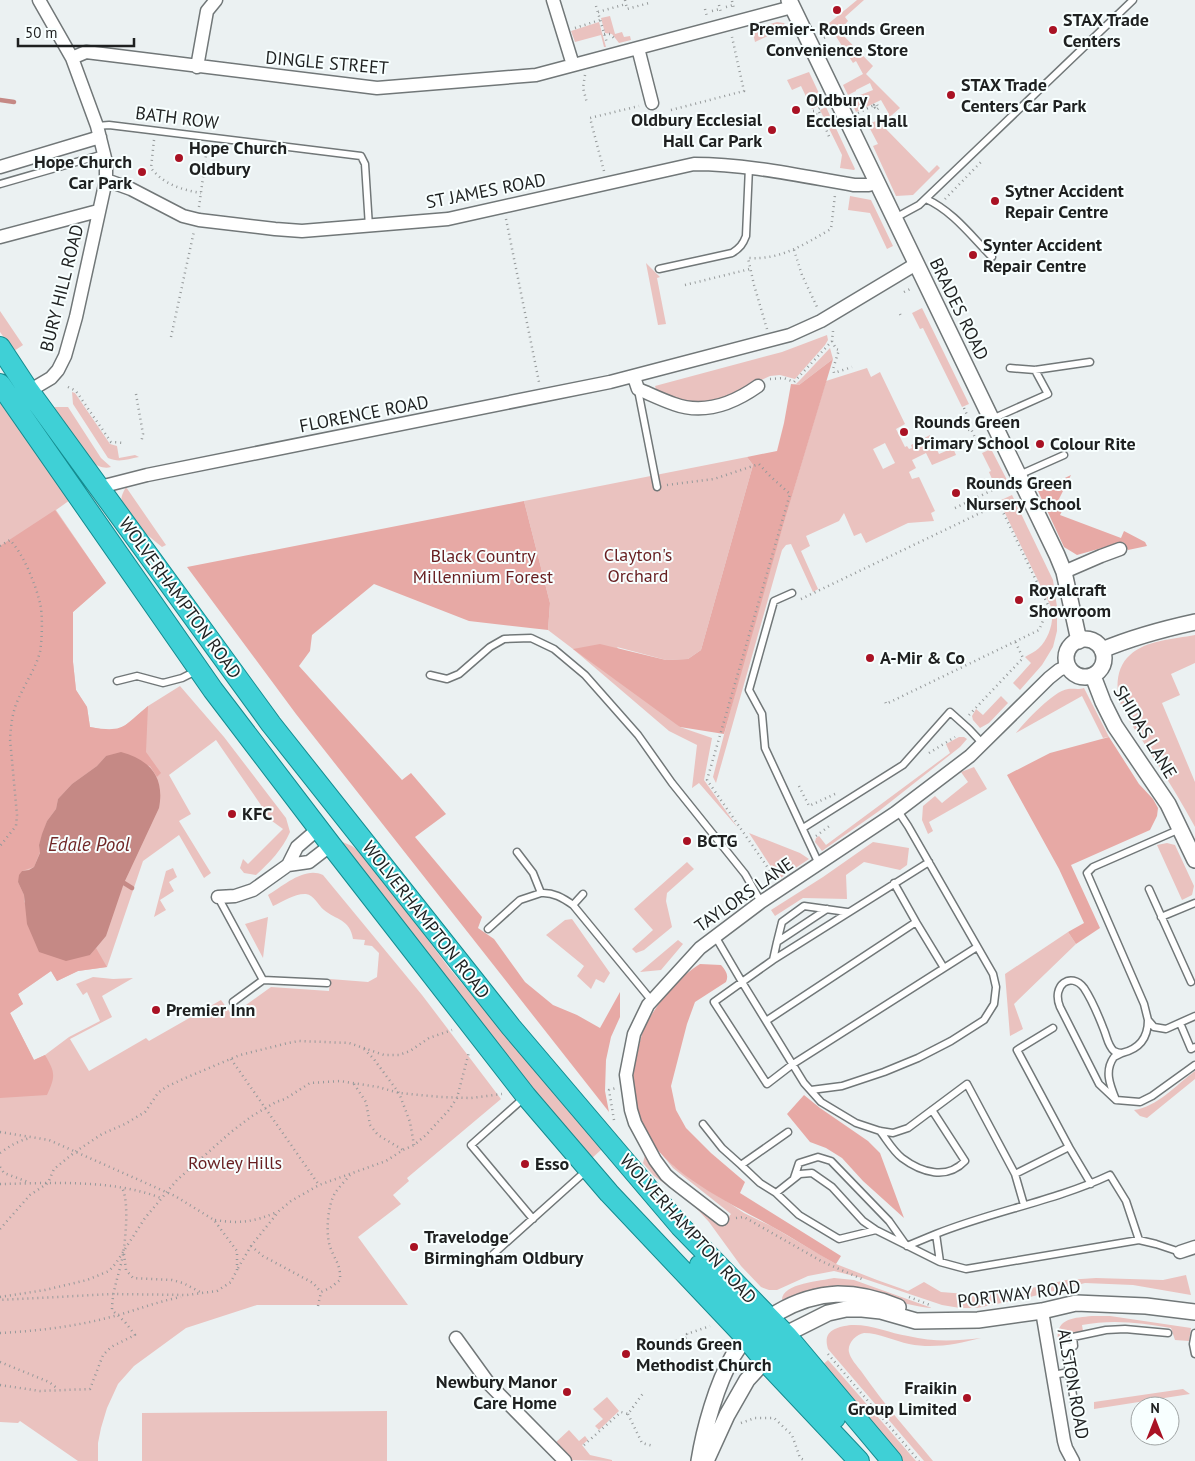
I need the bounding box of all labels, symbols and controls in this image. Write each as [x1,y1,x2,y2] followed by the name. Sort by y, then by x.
[831,4,843,16] marker: Premier- Rounds Green Convenience Store
[1063,8,1149,52] place label: STAX Trade Centers
[18,15,134,47] scale bar
[749,17,925,61] place label: Premier- Rounds Green Convenience Store
[25,23,58,42] text: 50 m
[1047,24,1059,36] marker: STAX Trade Centers
[265,46,390,79] street label: DINGLE STREET
[961,73,1087,117] place label: STAX Trade Centers Car Park
[806,88,908,132] place label: Oldbury Ecclesial Hall
[945,89,957,101] marker: STAX Trade Centers Car Park
[134,101,220,134] street label: BATH ROW
[790,104,802,116] marker: Oldbury Ecclesial Hall
[631,108,763,152] place label: Oldbury Ecclesial Hall Car Park
[766,124,778,136] marker: Oldbury Ecclesial Hall Car Park
[189,136,287,180] place label: Hope Church Oldbury
[34,150,132,194] place label: Hope Church Car Park
[173,152,185,164] marker: Hope Church Oldbury
[136,166,148,178] marker: Hope Church Car Park
[424,168,548,213] street label: ST JAMES ROAD
[1005,179,1125,223] place label: Sytner Accident Repair Centre
[989,195,1001,207] marker: Sytner Accident Repair Centre
[35,222,88,354] street label: BURY HILL ROAD
[983,233,1103,277] place label: Synter Accident Repair Centre
[967,249,979,261] marker: Synter Accident Repair Centre
[925,254,994,364] street label: BRADES ROAD
[297,390,430,437] street label: FLORENCE ROAD
[914,410,1030,454] place label: Rounds Green Primary School
[898,426,910,438] marker: Rounds Green Primary School
[1050,432,1136,455] place label: Colour Rite
[1034,438,1046,450] marker: Colour Rite
[966,471,1082,515] place label: Rounds Green Nursery School
[950,487,962,499] marker: Rounds Green Nursery School
[114,512,247,683] street label: WOLVERHAMPTON ROAD
[604,543,672,587] park label: Clayton's Orchard
[413,544,553,588] park label: Black Country Millennium Forest
[1029,578,1111,622] place label: Royalcraft Showroom
[1013,594,1025,606] marker: Royalcraft Showroom
[880,646,965,669] place label: A-Mir & Co
[864,652,876,664] marker: A-Mir & Co
[1109,681,1182,783] street label: SHIDAS LANE
[242,802,272,825] place label: KFC
[226,808,238,820] marker: KFC
[697,829,737,852] place label: BCTG
[48,832,130,856] water label: Edale Pool
[681,835,693,847] marker: BCTG
[358,836,495,1003] street label: WOLVERHAMPTON ROAD
[690,852,798,937] street label: TAYLORS LANE
[166,998,255,1021] place label: Premier Inn
[150,1004,162,1016] marker: Premier Inn
[615,1149,762,1308] street label: WOLVERHAMPTON ROAD
[188,1151,282,1174] park label: Rowley Hills
[535,1152,570,1175] place label: Esso
[519,1158,531,1170] marker: Esso
[424,1225,584,1269] place label: Travelodge Birmingham Oldbury
[408,1241,420,1253] marker: Travelodge Birmingham Oldbury
[956,1275,1082,1312] street label: PORTWAY ROAD
[1052,1327,1095,1441] street label: ALSTON ROAD
[636,1332,772,1376] place label: Rounds Green Methodist Church
[620,1348,632,1360] marker: Rounds Green Methodist Church
[436,1370,558,1414] place label: Newbury Manor Care Home
[848,1376,957,1420] place label: Fraikin Group Limited
[561,1386,573,1398] marker: Newbury Manor Care Home
[961,1392,973,1404] marker: Fraikin Group Limited
[1130,1396,1180,1446] north arrow
[1150,1399,1160,1417] text: N

